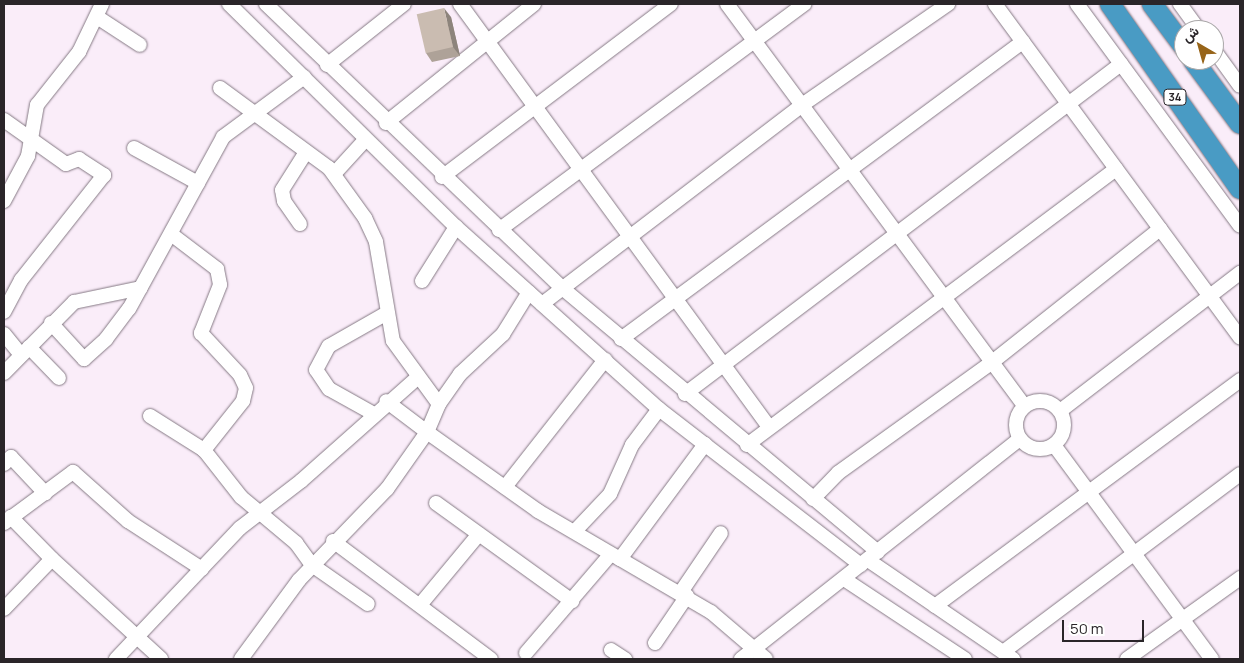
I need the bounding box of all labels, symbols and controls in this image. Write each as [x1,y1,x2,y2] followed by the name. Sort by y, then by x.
[1174,20,1224,70] north arrow
[1178,21,1203,46] text: ش
[1162,88,1188,105] road number: 34
[1064,610,1146,642] scale bar
[1070,618,1104,639] text: 50 m

